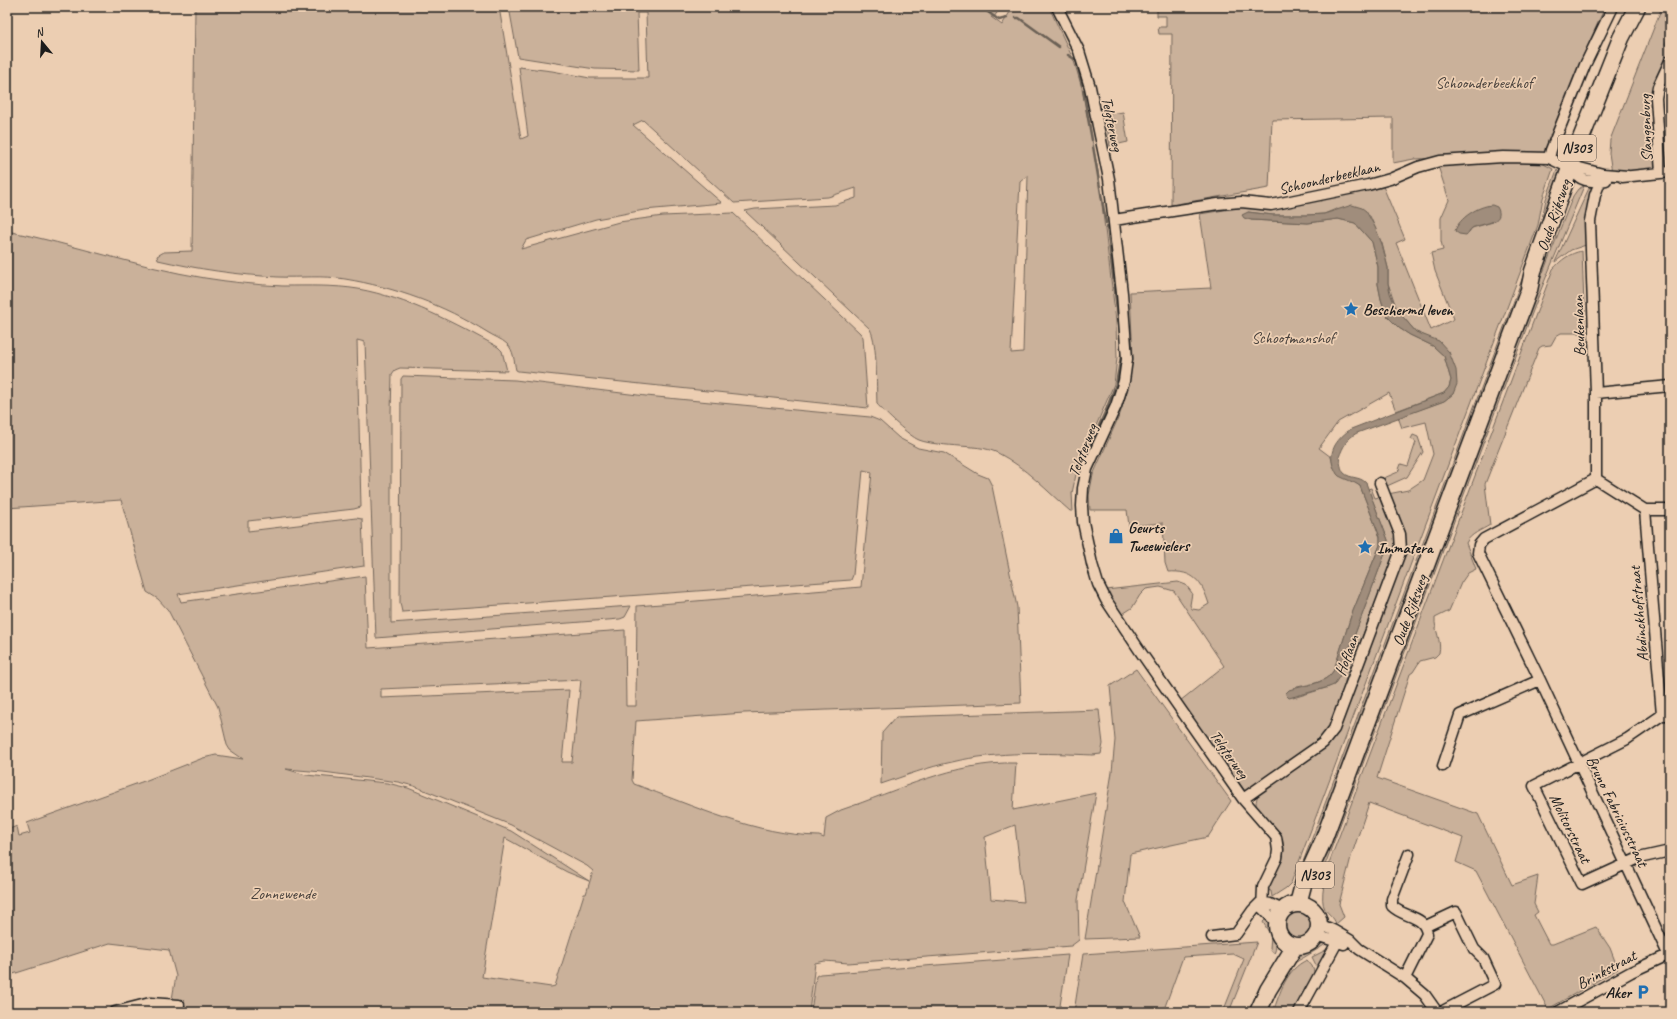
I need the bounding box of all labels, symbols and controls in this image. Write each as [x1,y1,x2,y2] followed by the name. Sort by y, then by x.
[22,22,62,62] north arrow
[34,24,46,40] text: N
[1436,73,1537,93] park label: Schoonderbeekhof
[1635,93,1657,162] street label: Slangenburg
[1097,95,1128,154] street label: Telgterweg
[1558,135,1596,161] road number: N303
[1277,156,1382,199] street label: Schoonderbeeklaan
[1532,176,1576,254] street label: Oude Rijksweg
[1568,294,1590,357] street label: Beukenlaan
[1342,300,1360,318] place icon: Beschermd leven
[1363,300,1455,320] place label: Beschermd leven
[1252,328,1338,348] park label: Schootmanshof
[1064,420,1103,480] street label: Telgterweg
[1128,518,1191,556] place label: Geurts Tweewielers
[1107,527,1125,545] shop icon: Geurts Tweewielers
[1356,538,1374,556] place icon: Immatera
[1377,538,1434,558] place label: Immatera
[1625,564,1653,663] street label: Abdinckhofstraat
[1388,571,1433,649] street label: Oude Rijksweg
[1330,631,1364,679] street label: Hoflaan
[1205,726,1254,784] street label: Telgterweg
[1582,753,1653,872] street label: Bruno Fabriciusstraat
[1545,790,1596,868] street label: Molitorstraat
[1296,862,1334,888] road number: N303
[250,884,317,904] park label: Zonnewende
[1573,945,1641,994] street label: Brinkstraat
[1606,983,1633,1003] place label: Aker
[1634,983,1652,1001] parking icon: Aker

